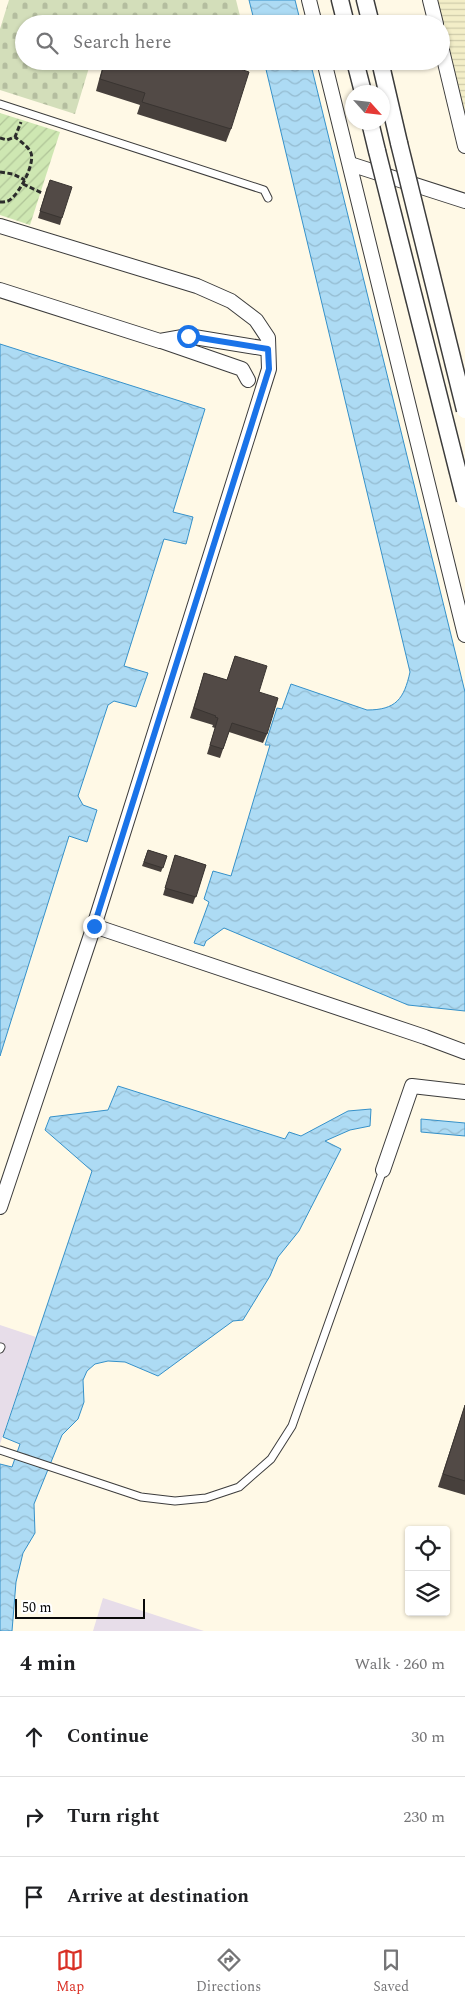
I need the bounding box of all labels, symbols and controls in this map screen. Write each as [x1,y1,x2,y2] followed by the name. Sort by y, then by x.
[15,15,450,70] search box
[73,28,172,57] text: Search here
[33,29,61,57] icon: search
[345,85,390,130] north arrow
[177,325,200,348] route start
[83,915,106,938] route end
[405,1526,450,1616] map controls
[405,1526,450,1571] button: locate
[405,1571,450,1616] button: layers
[15,1596,145,1619] scale bar
[22,1597,52,1618] text: 50 m
[20,1648,76,1680] text: 4 min
[354,1652,445,1676] text: Walk · 260 m
[67,1722,149,1751] text: Continue
[20,1723,48,1751] icon: ahead
[411,1725,445,1749] text: 30 m
[67,1802,160,1831] text: Turn right
[20,1803,48,1831] icon: right
[403,1805,445,1829] text: 230 m
[67,1882,249,1911] text: Arrive at destination
[20,1883,48,1911] icon: arrive
[56,1946,84,1997] tab: Map
[196,1946,261,1997] tab: Directions
[373,1946,409,1997] tab: Saved

